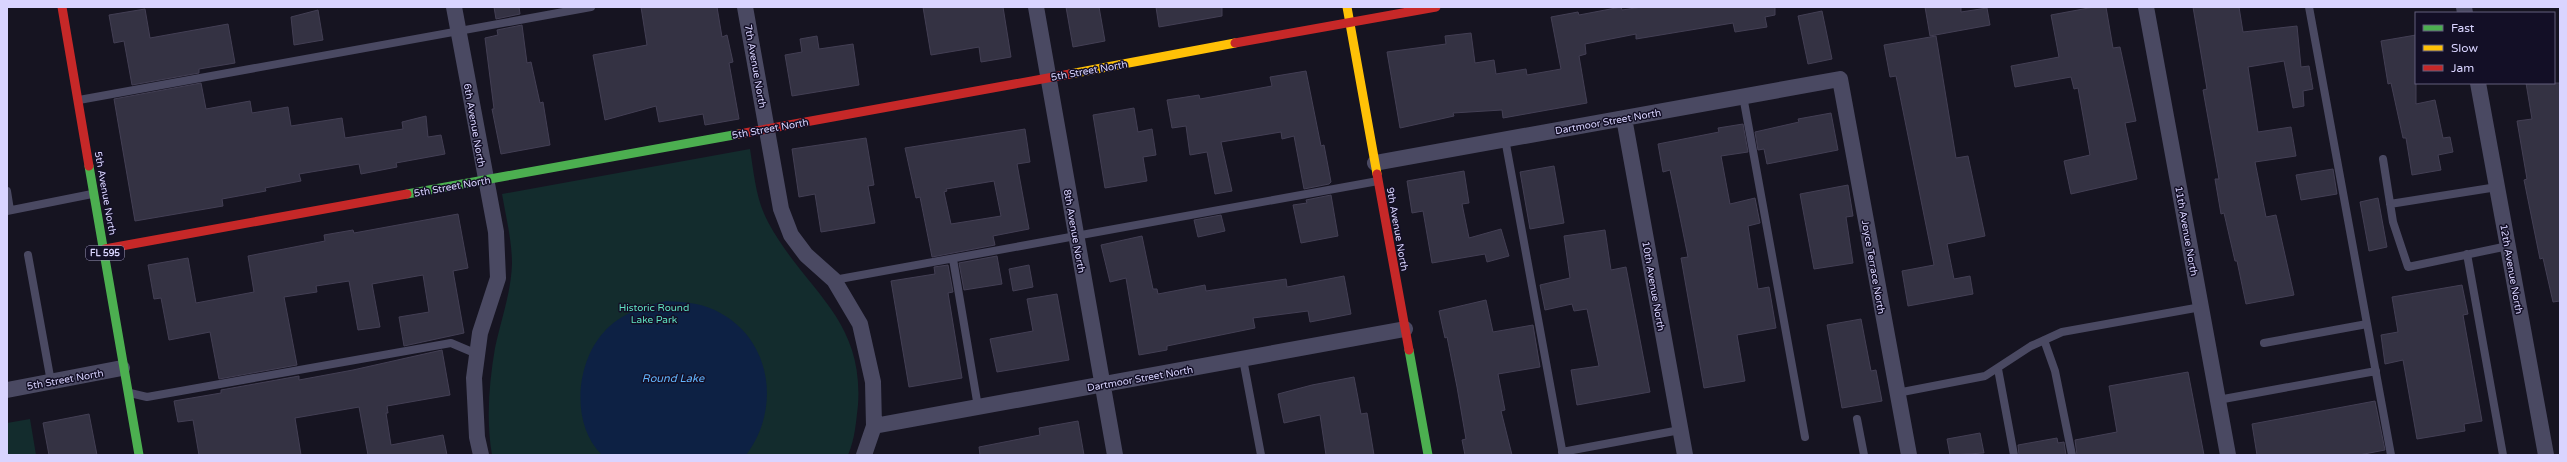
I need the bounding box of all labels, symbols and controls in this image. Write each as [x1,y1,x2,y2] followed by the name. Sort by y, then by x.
[2415,12,2555,84] legend
[2451,21,2475,35] text: Fast
[742,23,768,109] street label: 7th Avenue North
[2451,41,2478,55] text: Slow
[1050,58,1128,84] street label: 5th Street North
[2451,61,2474,75] text: Jam
[461,82,487,168] street label: 6th Avenue North
[1554,107,1662,137] street label: Dartmoor Street North
[731,116,809,142] street label: 5th Street North
[92,150,118,236] street label: 5th Avenue North
[413,174,491,200] street label: 5th Street North
[2172,185,2200,277] street label: 11th Avenue North
[1384,186,1410,272] street label: 9th Avenue North
[1061,188,1087,274] street label: 8th Avenue North
[1859,219,1887,315] street label: Joyce Terrace North
[2497,223,2525,315] street label: 12th Avenue North
[1639,240,1667,332] street label: 10th Avenue North
[86,246,124,260] road number: FL 595
[619,302,689,326] park label: Historic Round Lake Park
[1086,364,1194,394] street label: Dartmoor Street North
[26,367,104,393] street label: 5th Street North
[642,372,705,385] water label: Round Lake

